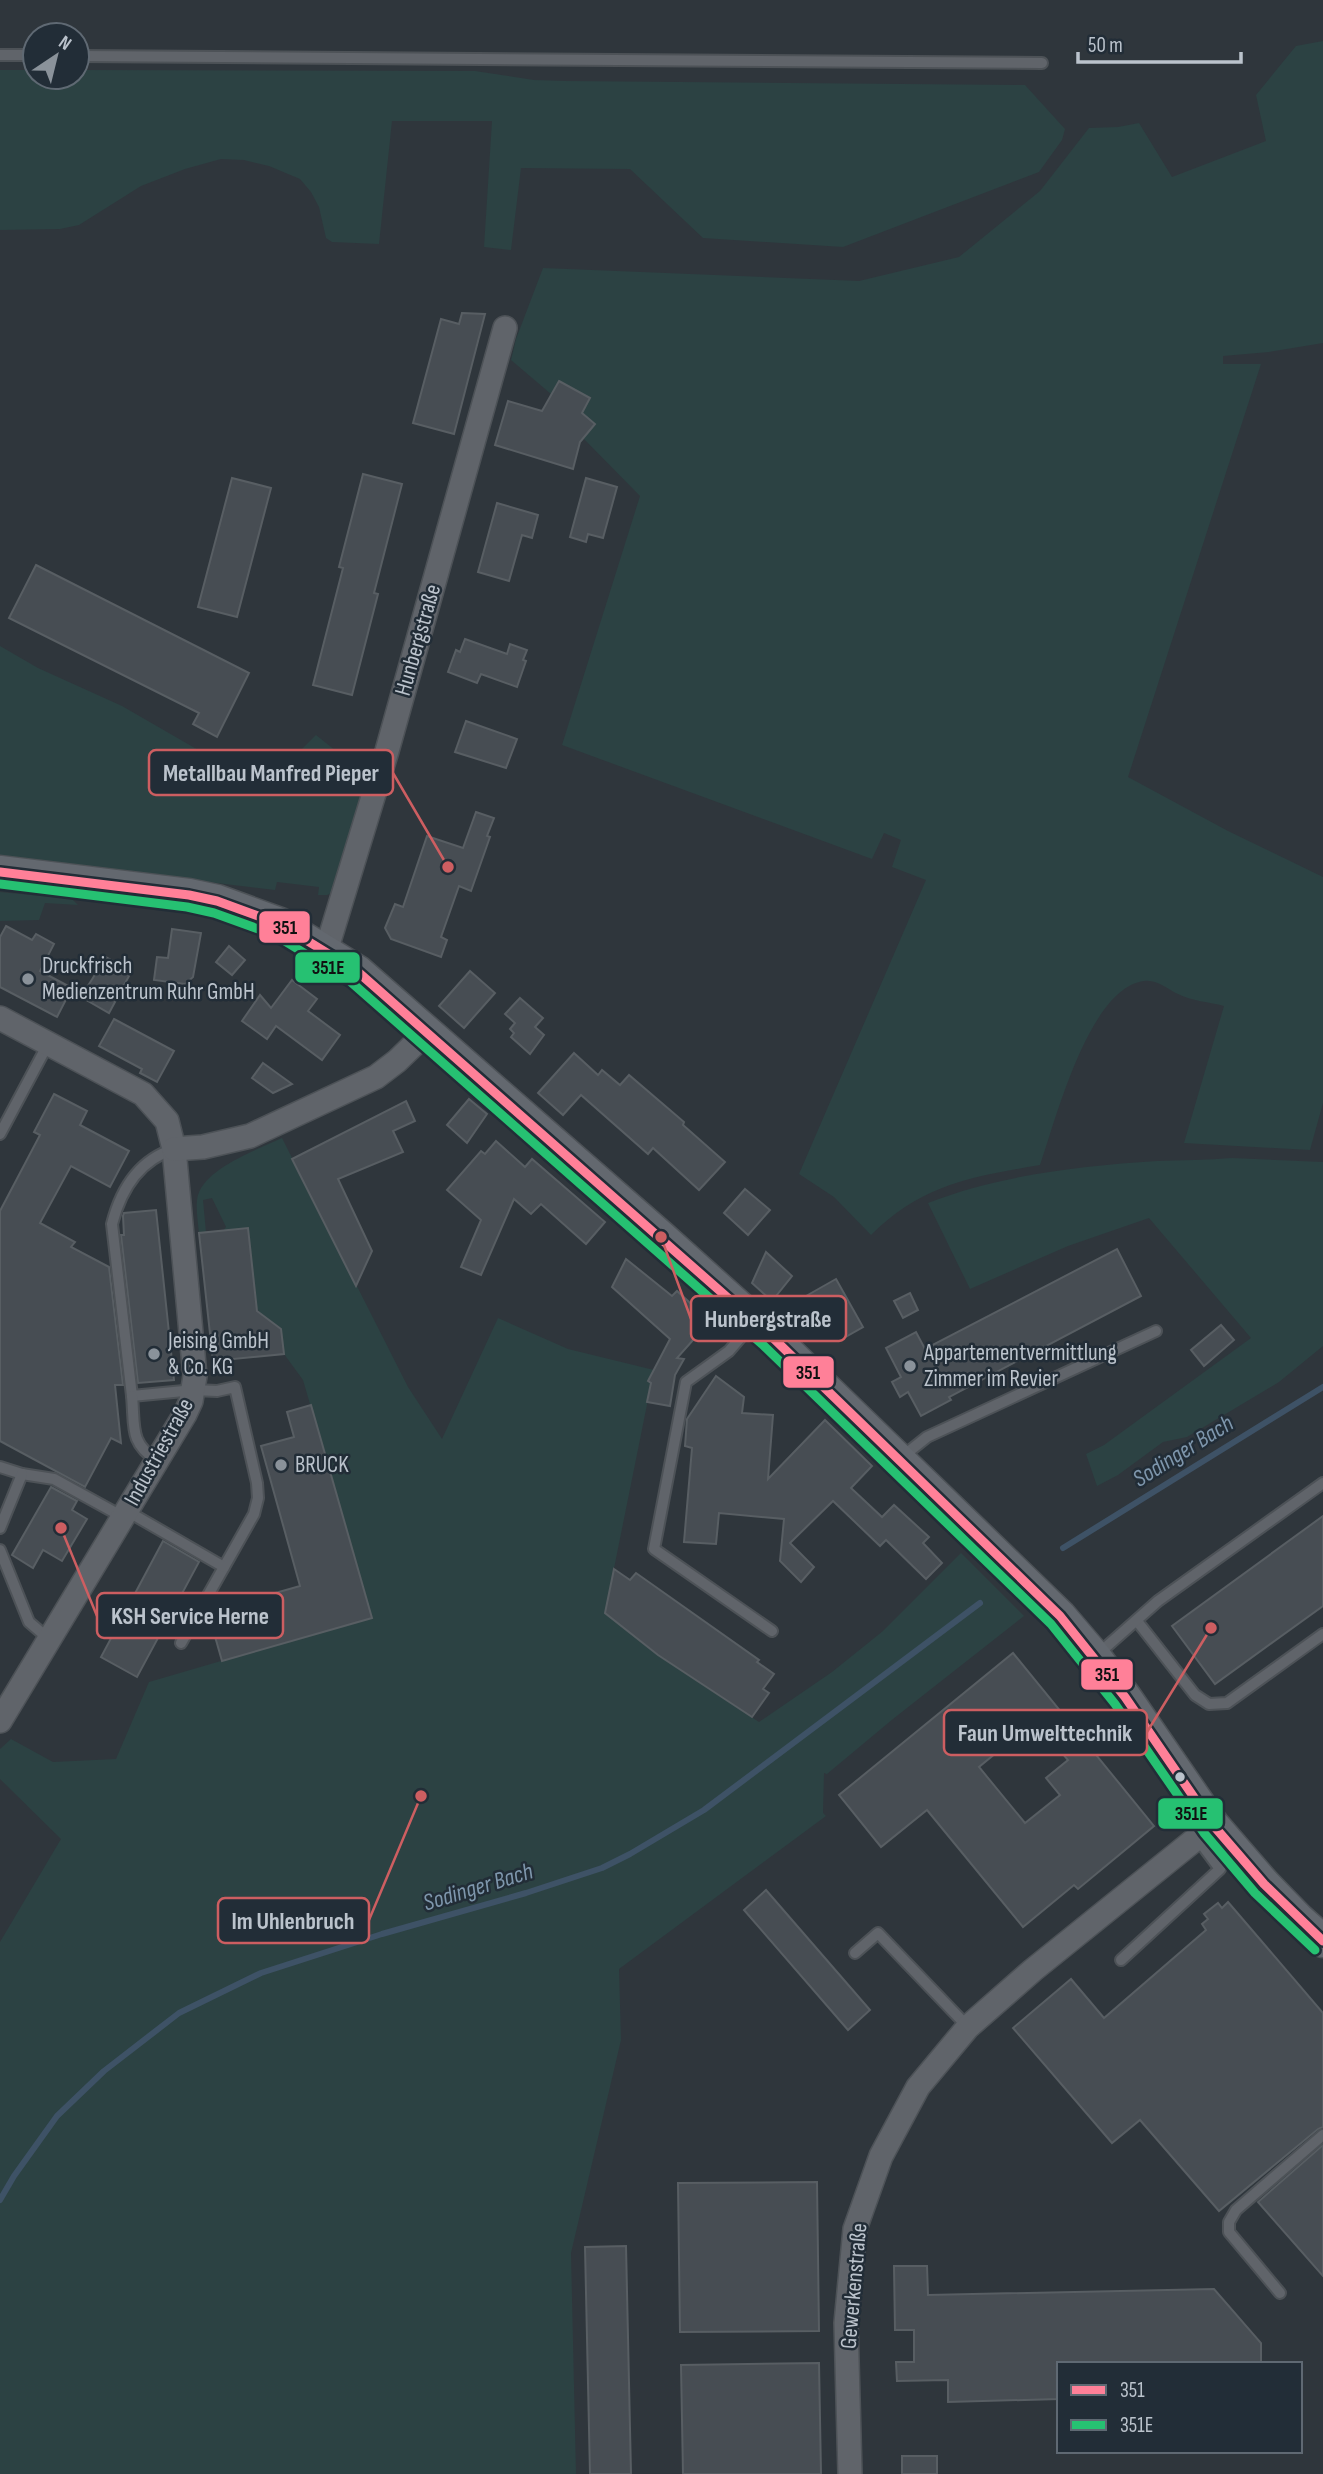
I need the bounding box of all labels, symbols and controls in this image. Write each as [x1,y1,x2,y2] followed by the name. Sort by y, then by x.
[21,21,91,91] north arrow
[1078,21,1241,65] scale bar
[54,31,76,56] text: N
[1088,33,1123,58] text: 50 m
[389,581,447,699] street label: Hunbergstraße
[149,750,393,795] callout: Metallbau Manfred Pieper
[163,759,380,788] text: Metallbau Manfred Pieper
[258,910,311,944] line badge: 351
[273,917,298,940] text: 351
[294,951,361,984] line badge: 351E
[42,952,255,1006] place label: Druckfrisch Medienzentrum Ruhr GmbH
[312,957,344,980] text: 351E
[20,971,36,987] marker: Druckfrisch Medienzentrum Ruhr GmbH
[691,1296,846,1341] callout: Hunbergstraße
[705,1305,831,1334] text: Hunbergstraße
[167,1327,269,1381] place label: Jeising GmbH & Co. KG
[923,1339,1117,1393] place label: Appartementvermittlung Zimmer im Revier
[146,1346,162,1362] marker: Jeising GmbH & Co. KG
[782,1355,835,1389] line badge: 351
[902,1358,918,1374] marker: Appartementvermittlung Zimmer im Revier
[796,1362,821,1385] text: 351
[118,1393,200,1511] street label: Industriestraße
[1127,1409,1239,1493] water label: Sodinger Bach
[295,1451,349,1479] place label: BRUCK
[273,1457,289,1473] marker: BRUCK
[97,1593,283,1638] callout: KSH Service Herne
[111,1602,269,1631] text: KSH Service Herne
[1080,1658,1134,1691] line badge: 351
[1095,1664,1120,1687] text: 351
[944,1710,1147,1755] callout: Faun Umwelttechnik
[958,1719,1132,1748] text: Faun Umwelttechnik
[1173,1770,1187,1784] unlabelled marker
[1157,1797,1224,1830] line badge: 351E
[1175,1803,1207,1826] text: 351E
[420,1857,536,1917] water label: Sodinger Bach
[218,1898,369,1943] callout: Im Uhlenbruch
[231,1907,355,1936] text: Im Uhlenbruch
[835,2222,873,2350] street label: Gewerkenstraße
[1057,2362,1302,2453] legend
[1120,2378,1145,2403] text: 351
[1120,2413,1153,2438] text: 351E

